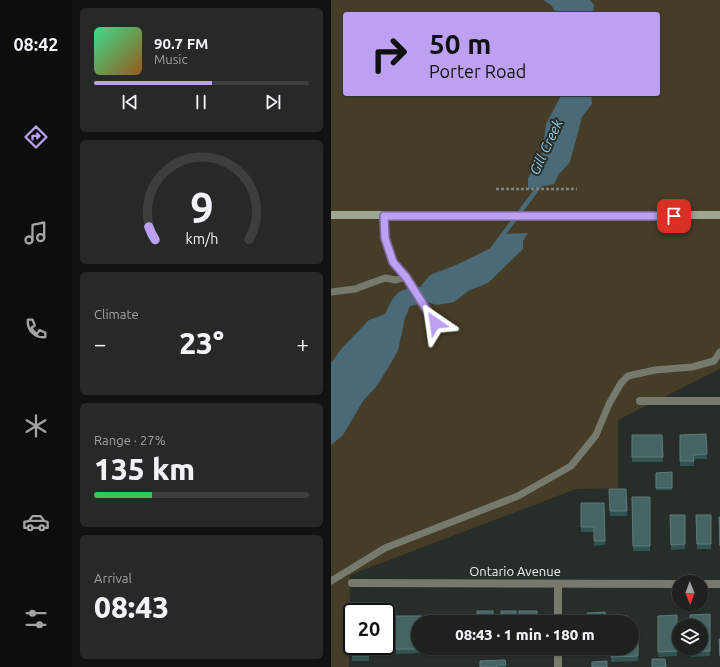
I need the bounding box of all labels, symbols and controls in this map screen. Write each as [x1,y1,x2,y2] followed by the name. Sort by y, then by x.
[363,28,415,80] icon: right
[429,28,491,59] text: 50 m
[13,34,59,54] text: 08:42
[154,35,208,52] text: 90.7 FM
[154,52,188,66] text: Music
[429,61,526,81] text: Porter Road
[119,91,141,113] icon: previous
[190,91,212,113] icon: pause
[262,91,284,113] icon: next
[526,116,566,177] water label: Gill Creek
[22,123,50,151] icon: directions
[190,183,213,230] text: 9
[657,199,691,233] pin
[663,205,685,227] icon: arrive
[22,219,50,247] icon: music
[185,230,218,246] text: km/h
[414,302,456,344] position arrow
[94,307,139,321] text: Climate
[22,315,50,343] icon: phone
[179,326,224,360] text: 23°
[94,331,106,356] text: −
[297,331,309,356] text: +
[22,412,50,440] icon: climate
[94,433,166,447] text: Range · 27%
[94,452,195,486] text: 135 km
[22,508,50,536] icon: car
[469,564,561,578] street label: Ontario Avenue
[94,571,132,585] text: Arrival
[672,575,708,611] north arrow
[672,575,708,655] map controls
[94,590,169,624] text: 08:43
[343,603,395,655] speed limit sign: 20
[22,605,50,633] icon: filters
[672,619,708,655] button: layers
[455,626,595,643] text: 08:43 · 1 min · 180 m

